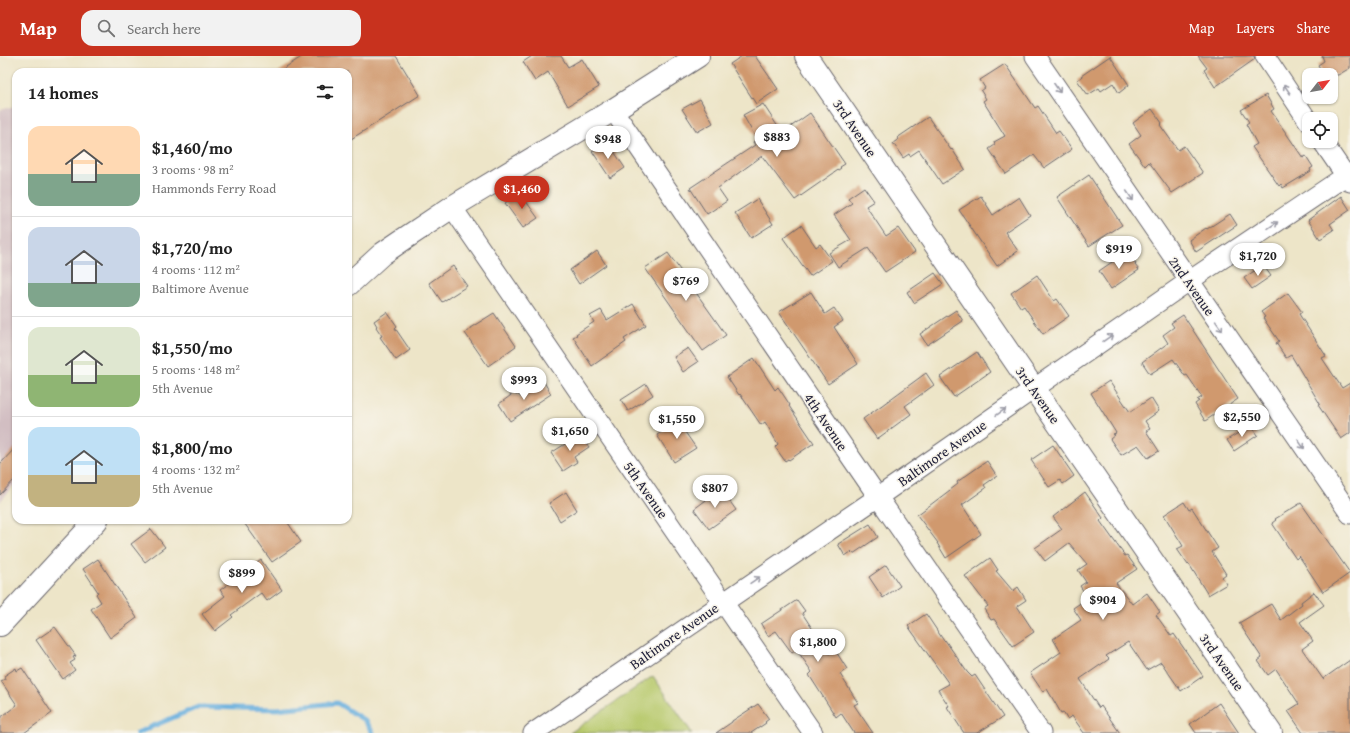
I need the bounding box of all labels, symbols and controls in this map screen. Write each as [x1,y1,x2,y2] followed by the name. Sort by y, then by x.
[81,10,361,46] search box
[20,14,57,42] text: Map
[95,17,117,39] icon: search
[127,18,201,39] text: Search here
[1189,18,1215,38] text: Map
[1237,18,1275,38] text: Layers
[1297,18,1330,38] text: Share
[1302,68,1338,104] north arrow
[1302,68,1338,148] map controls
[28,80,99,105] text: 14 homes
[314,81,336,103] icon: filters
[1053,82,1061,93] one-way arrow
[1283,84,1291,95] one-way arrow
[828,95,882,161] street label: 3rd Avenue
[1302,112,1338,148] button: locate
[753,124,801,158] pin: $883
[584,126,632,160] pin: $948
[764,127,790,146] text: $883
[595,129,621,148] text: $948
[152,135,233,160] text: $1,460/mo
[60,142,108,190] icon: home
[152,160,234,179] text: 3 rooms · 98 m²
[489,176,555,210] pin: $1,460
[152,179,276,198] text: Hammonds Ferry Road
[503,179,541,198] text: $1,460
[1126,190,1134,201] one-way arrow
[1267,220,1279,228] one-way arrow
[152,235,233,260] text: $1,720/mo
[1095,236,1143,270] pin: $919
[1106,239,1132,258] text: $919
[60,243,108,291] icon: home
[1225,243,1291,277] pin: $1,720
[1239,246,1277,265] text: $1,720
[1164,252,1220,320] street label: 2nd Avenue
[152,260,240,279] text: 4 rooms · 112 m²
[662,268,710,302] pin: $769
[673,271,699,290] text: $769
[152,279,249,298] text: Baltimore Avenue
[1215,320,1223,331] one-way arrow
[1102,334,1113,342] one-way arrow
[152,335,233,360] text: $1,550/mo
[60,343,108,391] icon: home
[152,360,240,379] text: 5 rooms · 148 m²
[1011,362,1065,428] street label: 3rd Avenue
[500,367,548,401] pin: $993
[511,370,537,389] text: $993
[152,379,213,398] text: 5th Avenue
[799,389,853,455] street label: 4th Avenue
[1209,404,1275,438] pin: $2,550
[644,406,710,440] pin: $1,550
[1223,407,1261,426] text: $2,550
[996,408,1007,416] one-way arrow
[658,409,696,428] text: $1,550
[894,415,991,491] street label: Baltimore Avenue
[537,418,603,452] pin: $1,650
[551,421,589,440] text: $1,650
[152,435,233,460] text: $1,800/mo
[1297,438,1305,449] one-way arrow
[60,443,108,491] icon: home
[619,457,673,523] street label: 5th Avenue
[152,460,240,479] text: 4 rooms · 132 m²
[691,475,739,509] pin: $807
[702,478,728,497] text: $807
[152,479,213,498] text: 5th Avenue
[218,560,266,594] pin: $899
[229,563,255,582] text: $899
[750,576,761,584] one-way arrow
[1079,587,1127,621] pin: $904
[1090,590,1116,609] text: $904
[626,598,723,674] street label: Baltimore Avenue
[785,629,851,663] pin: $1,800
[1195,629,1249,695] street label: 3rd Avenue
[799,632,837,651] text: $1,800

